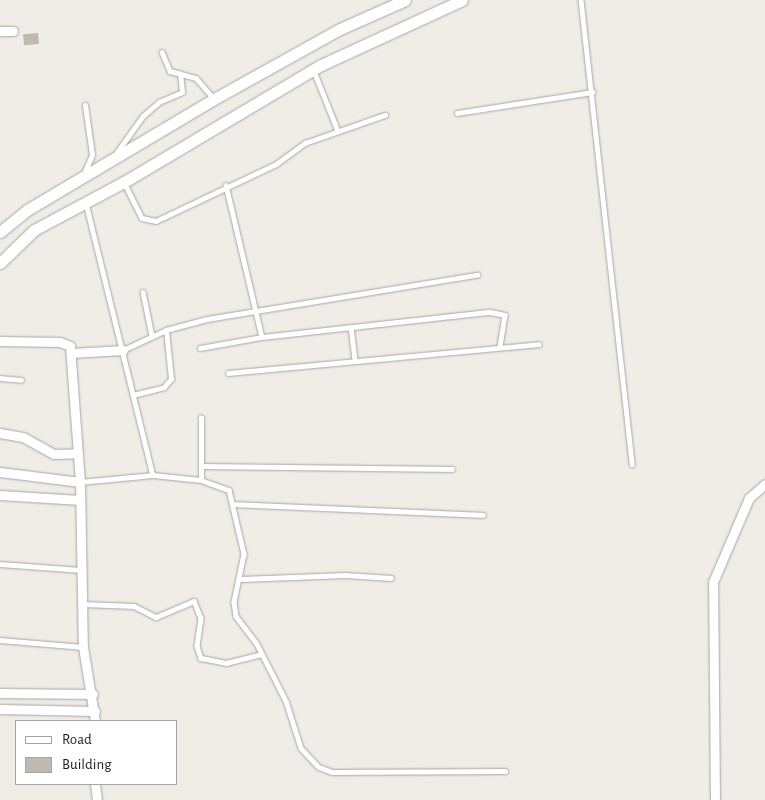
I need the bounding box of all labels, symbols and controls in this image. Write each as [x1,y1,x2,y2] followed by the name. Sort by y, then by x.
[15,720,178,785] legend
[62,732,92,747] text: Road
[62,757,112,772] text: Building

